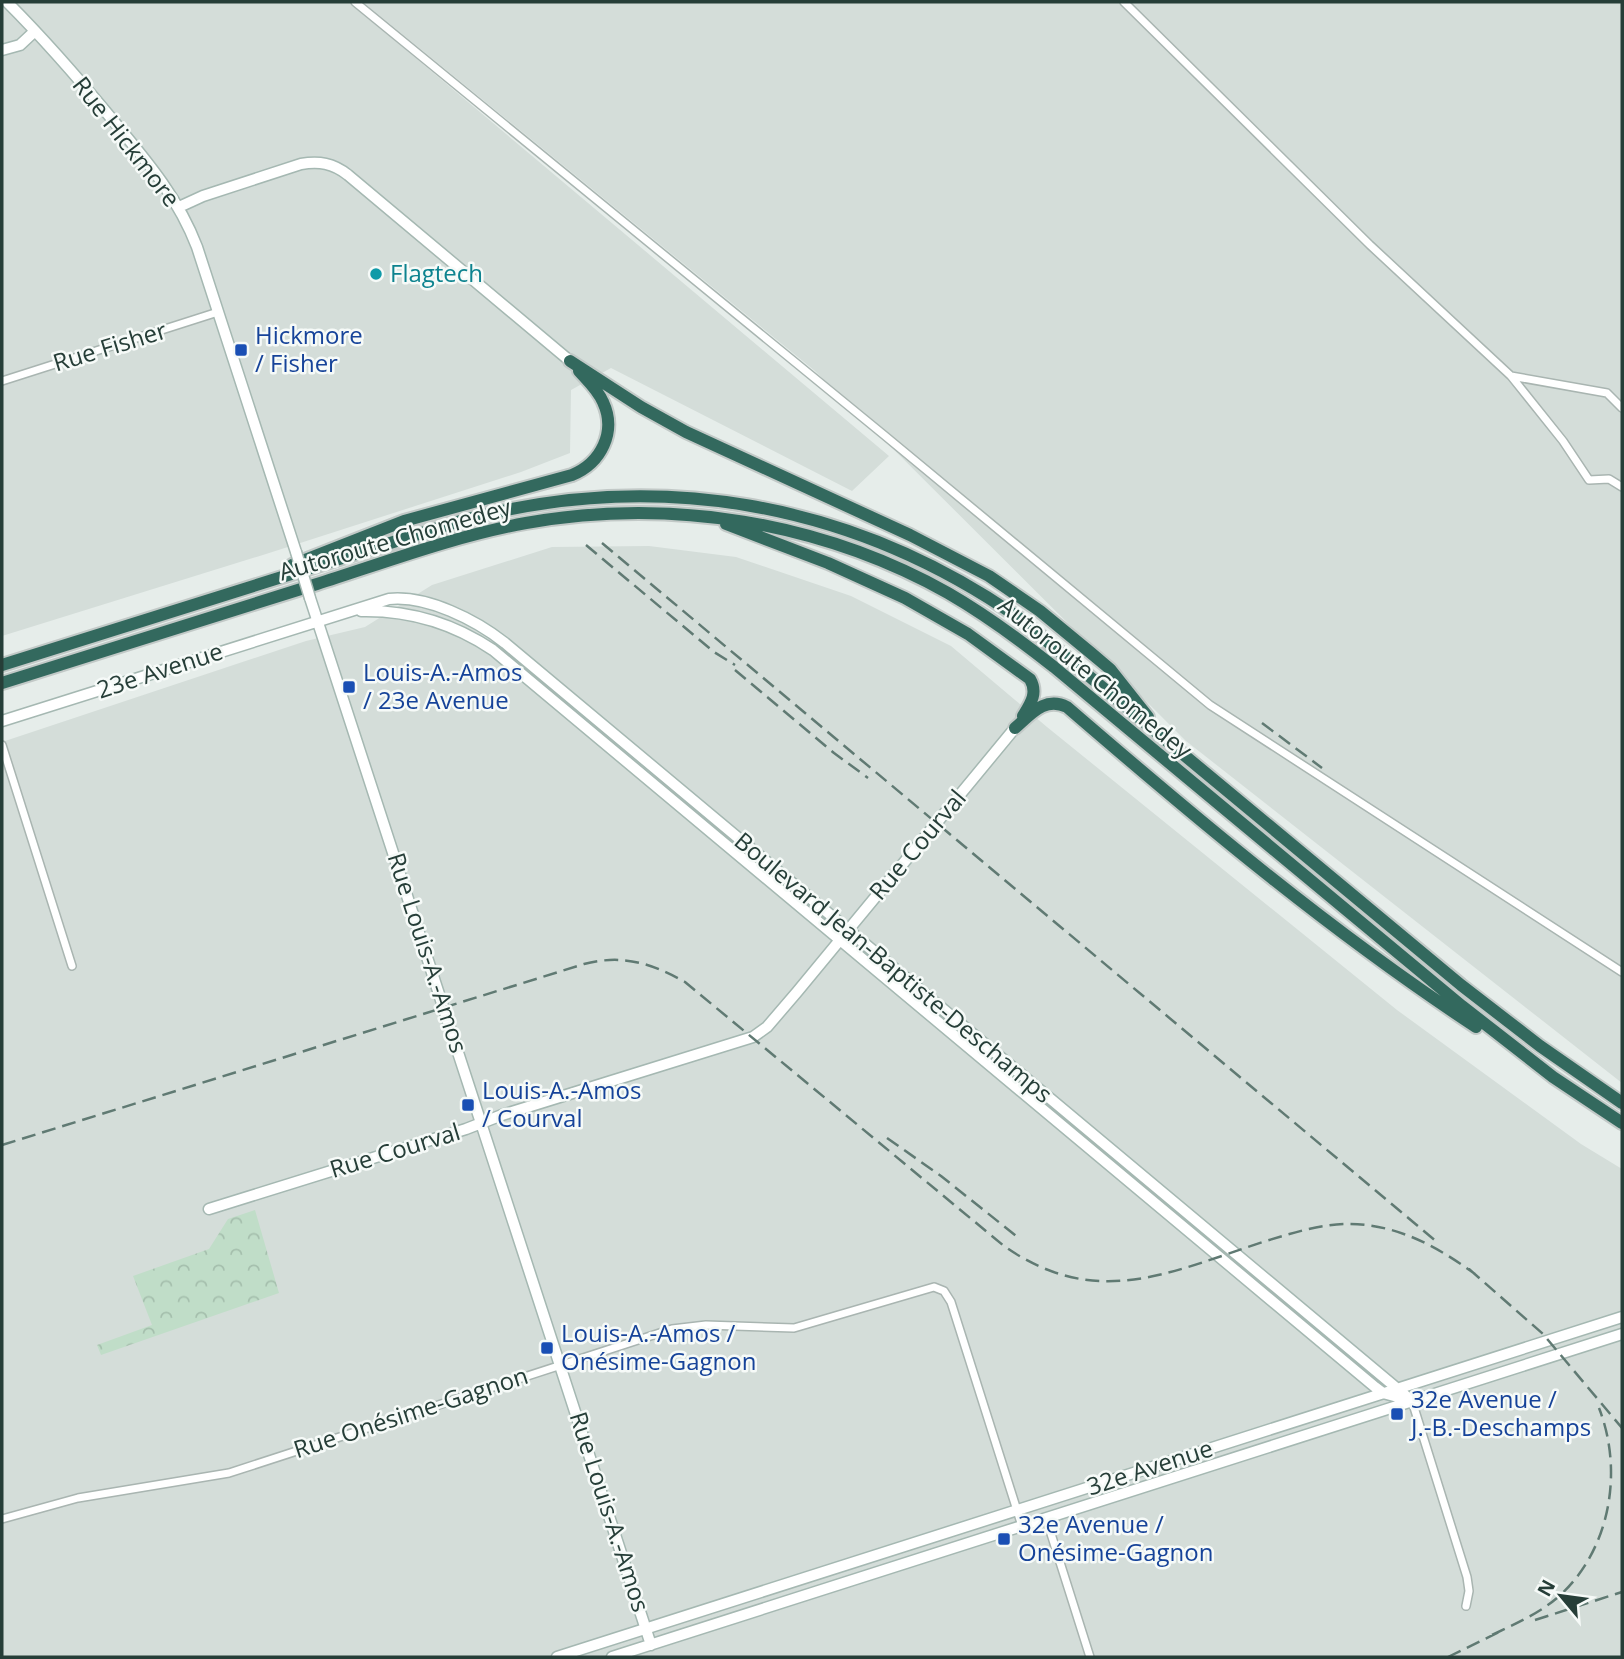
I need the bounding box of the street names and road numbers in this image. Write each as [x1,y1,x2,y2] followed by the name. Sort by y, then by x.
[66,69,189,213] street label: Rue Hickmore
[49,313,171,378] street label: Rue Fisher
[275,489,516,588] street label: Autoroute Chomedey
[992,588,1200,766] street label: Autoroute Chomedey
[92,634,227,705] street label: 23e Avenue
[861,782,973,906] street label: Rue Courval
[728,824,1060,1110] street label: Boulevard Jean-Baptiste-Deschamps
[380,848,476,1057] street label: Rue Louis-A.-Amos
[325,1114,464,1185] street label: Rue Courval
[289,1358,532,1465] street label: Rue Onésime-Gagnon
[562,1407,658,1616] street label: Rue Louis-A.-Amos
[1082,1431,1217,1502] street label: 32e Avenue

